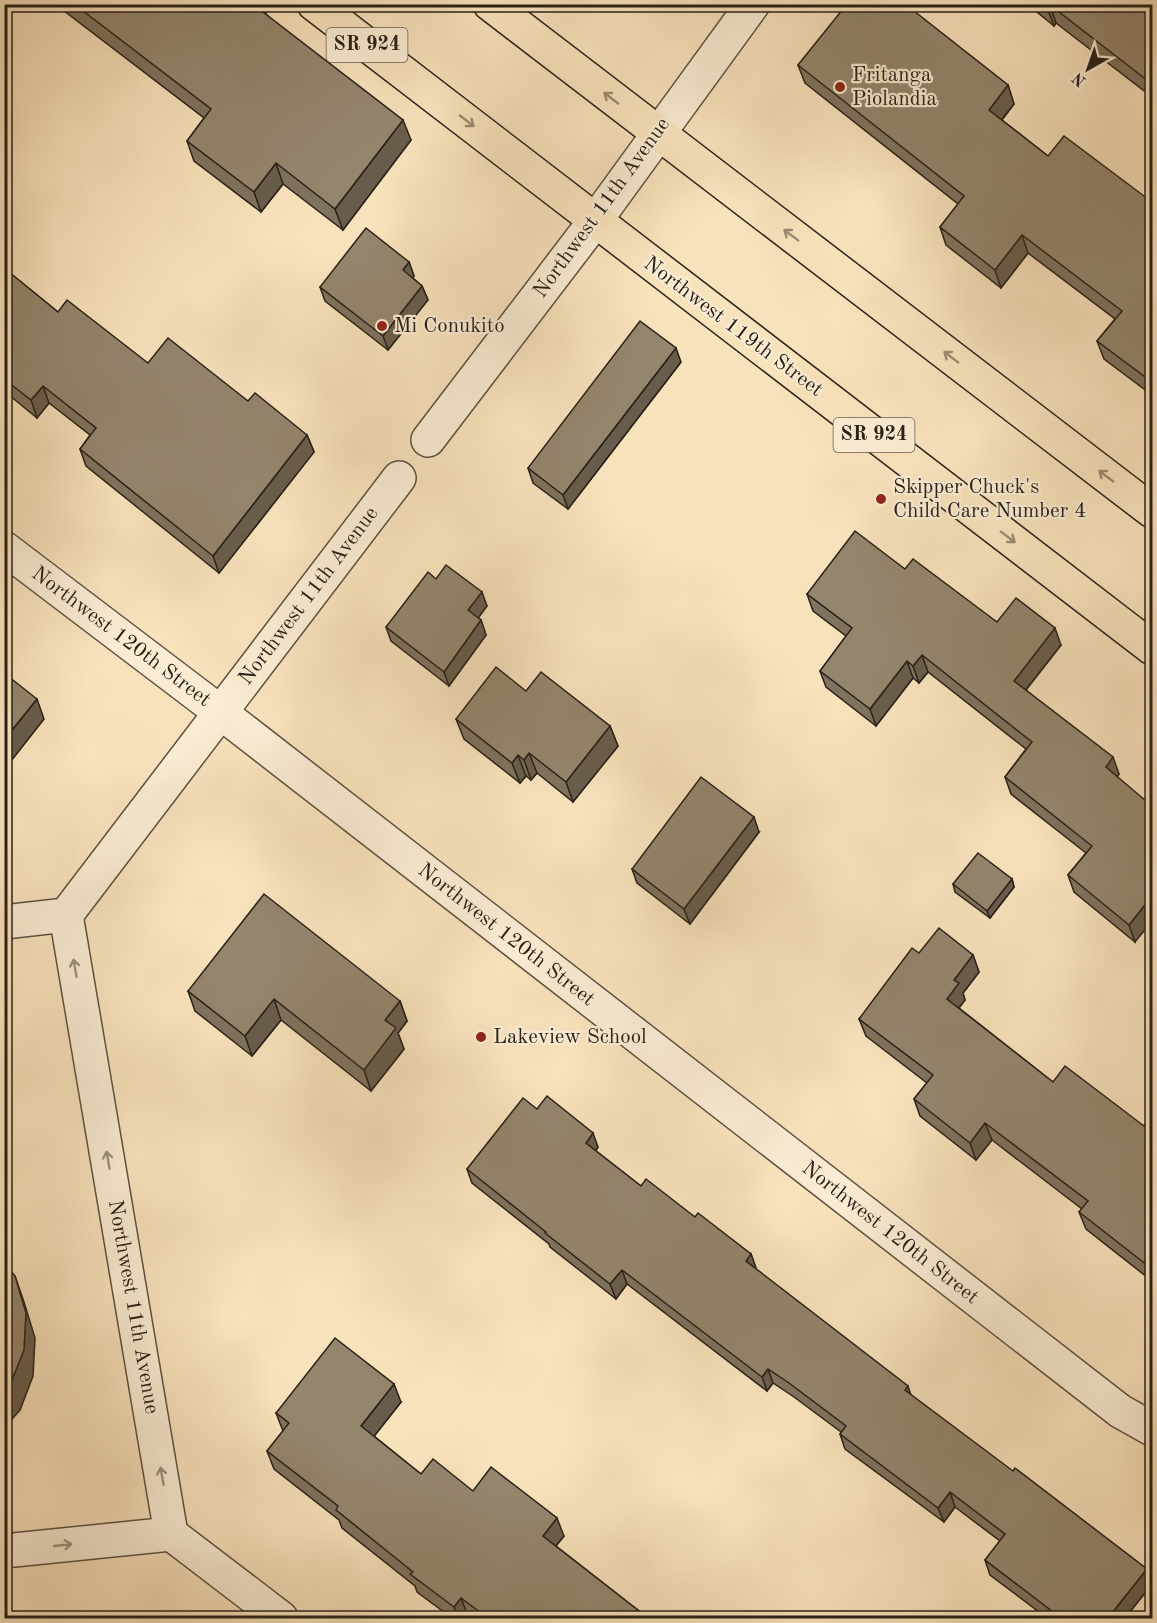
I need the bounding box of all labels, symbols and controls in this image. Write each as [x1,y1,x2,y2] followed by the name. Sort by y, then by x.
[326,28,407,62] road number: SR 924
[1058,39,1118,99] north arrow
[852,65,937,110] place label: Fritanga Piolandia
[1069,68,1089,89] text: N
[833,80,847,94] marker: Fritanga Piolandia
[604,92,620,104] one-way arrow
[530,114,674,302] street label: Northwest 11th Avenue
[458,115,474,128] one-way arrow
[783,229,799,242] one-way arrow
[640,253,826,401] street label: Northwest 119th Street
[394,316,505,337] place label: Mi Conukito
[375,319,389,333] marker: Mi Conukito
[943,351,959,364] one-way arrow
[834,418,914,452] road number: SR 924
[1098,469,1114,482] one-way arrow
[893,477,1086,522] place label: Skipper Chuck's Child Care Number 4
[874,492,888,506] marker: Skipper Chuck's Child Care Number 4
[235,503,383,689] street label: Northwest 11th Avenue
[1000,531,1016,544] one-way arrow
[28,563,214,711] street label: Northwest 120th Street
[414,860,598,1010] street label: Northwest 120th Street
[70,958,81,978] one-way arrow
[493,1027,647,1048] place label: Lakeview School
[474,1030,488,1044] marker: Lakeview School
[102,1151,113,1170] one-way arrow
[798,1158,982,1308] street label: Northwest 120th Street
[104,1198,162,1416] street label: Northwest 11th Avenue
[156,1467,167,1487] one-way arrow
[52,1539,72,1550] one-way arrow

